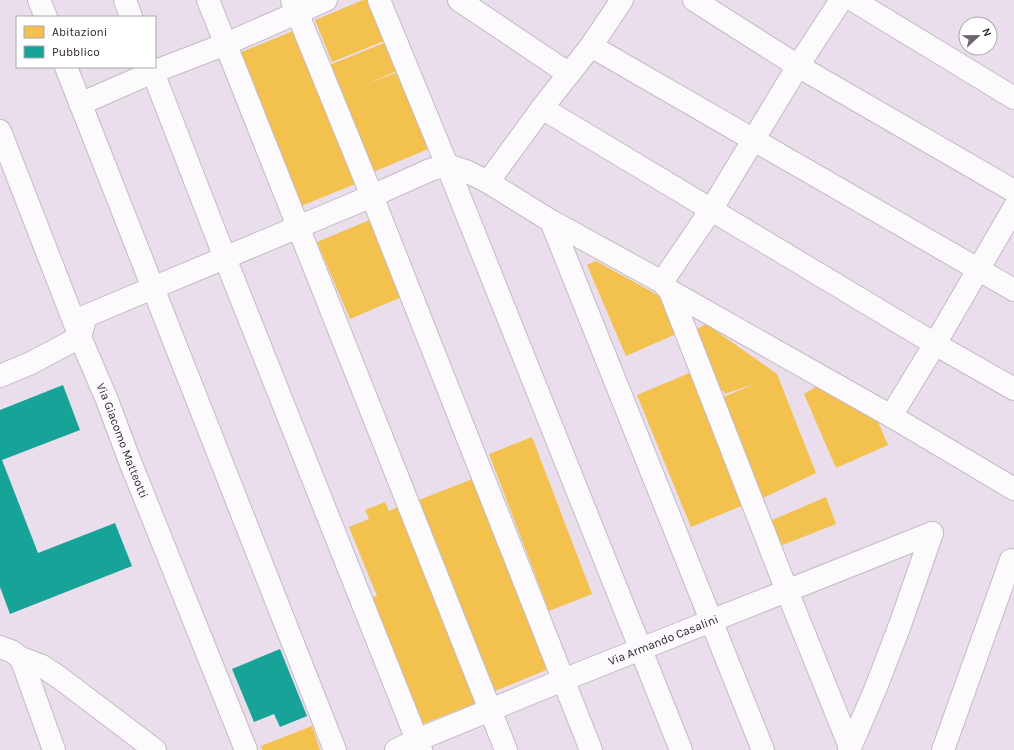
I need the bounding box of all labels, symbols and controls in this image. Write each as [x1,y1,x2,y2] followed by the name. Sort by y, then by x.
[16,16,156,68] legend
[958,16,998,56] north arrow
[52,25,107,39] text: Abitazioni
[979,26,994,39] text: N
[52,45,100,59] text: Pubblico
[94,381,151,500] street label: Via Giacomo Matteotti
[606,612,720,668] street label: Via Armando Casalini

